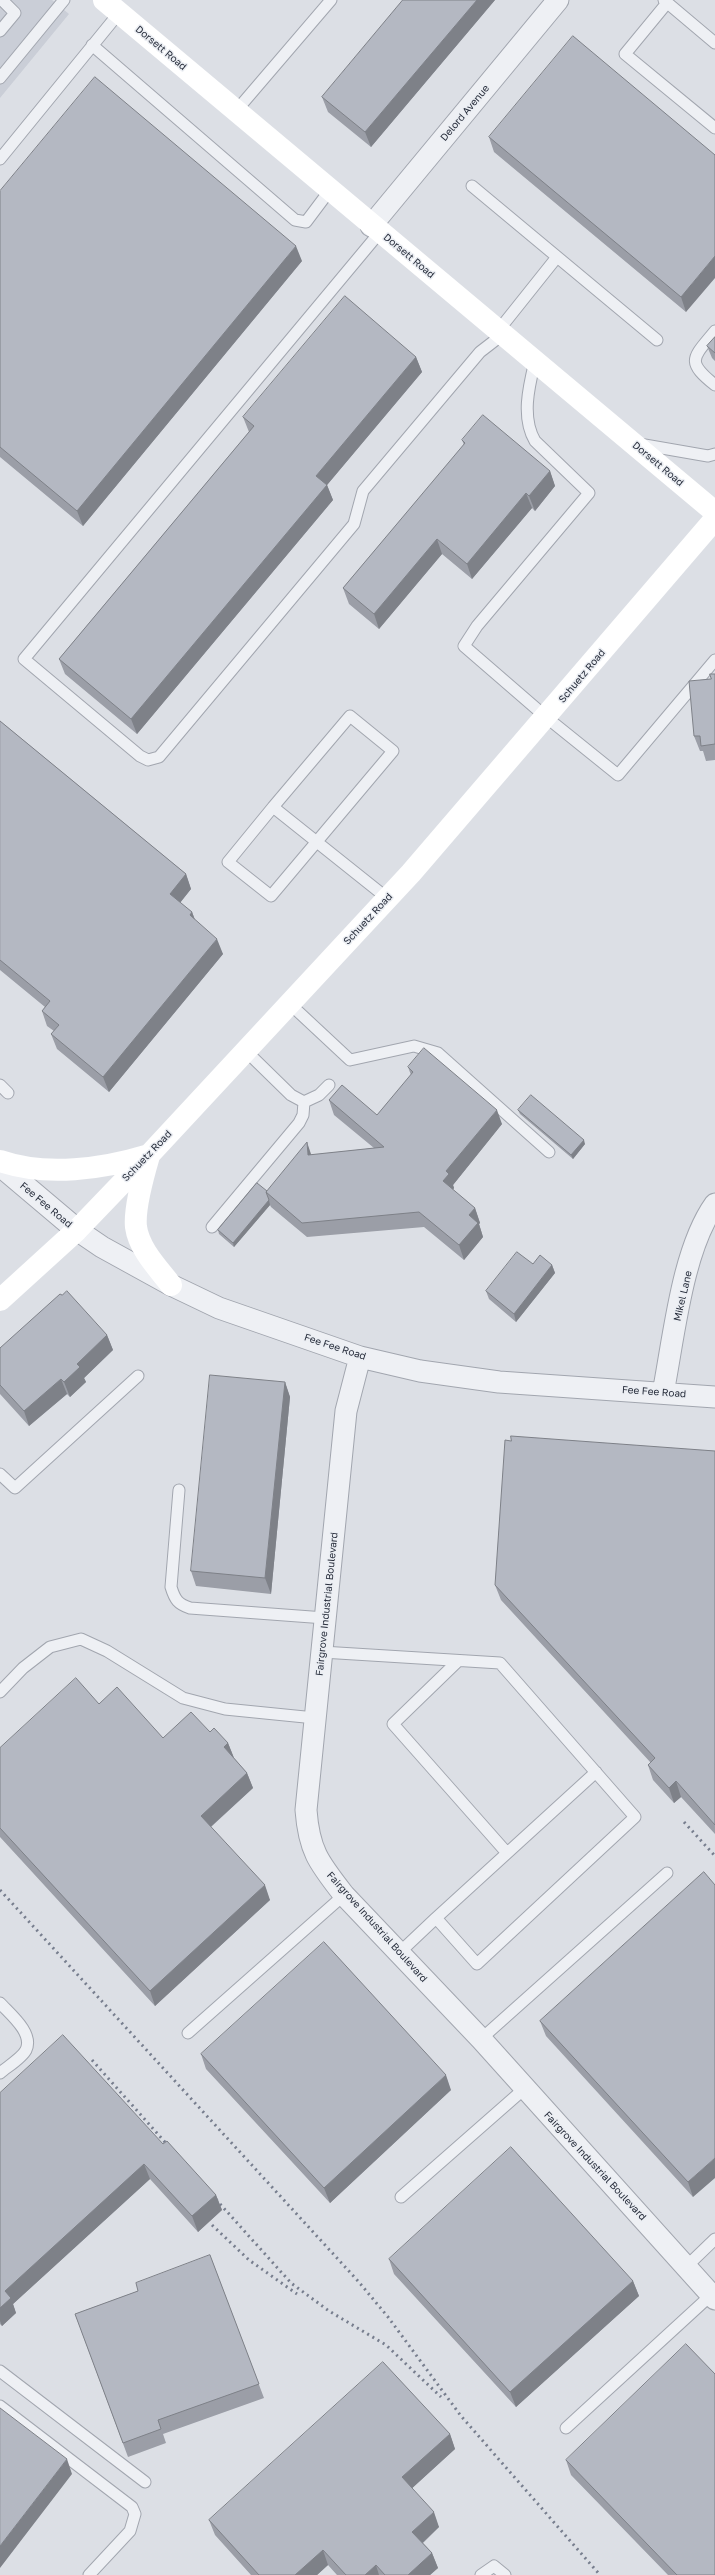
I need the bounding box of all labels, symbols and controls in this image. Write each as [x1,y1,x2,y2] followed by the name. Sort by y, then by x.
[133,23,189,73] street label: Dorsett Road
[438,82,492,144] street label: Delord Avenue
[381,231,437,281] street label: Dorsett Road
[630,439,686,489] street label: Dorsett Road
[556,647,608,705] street label: Schuetz Road
[341,891,395,947] street label: Schuetz Road
[120,1128,174,1184] street label: Schuetz Road
[17,1180,75,1230] street label: Fee Fee Road
[671,1269,695,1323] street label: Mikel Lane
[303,1331,367,1363] street label: Fee Fee Road
[621,1384,687,1400] street label: Fee Fee Road
[313,1532,341,1676] street label: Fairgrove Industrial Boulevard
[324,1869,430,1985] street label: Fairgrove Industrial Boulevard
[541,2109,649,2223] street label: Fairgrove Industrial Boulevard

